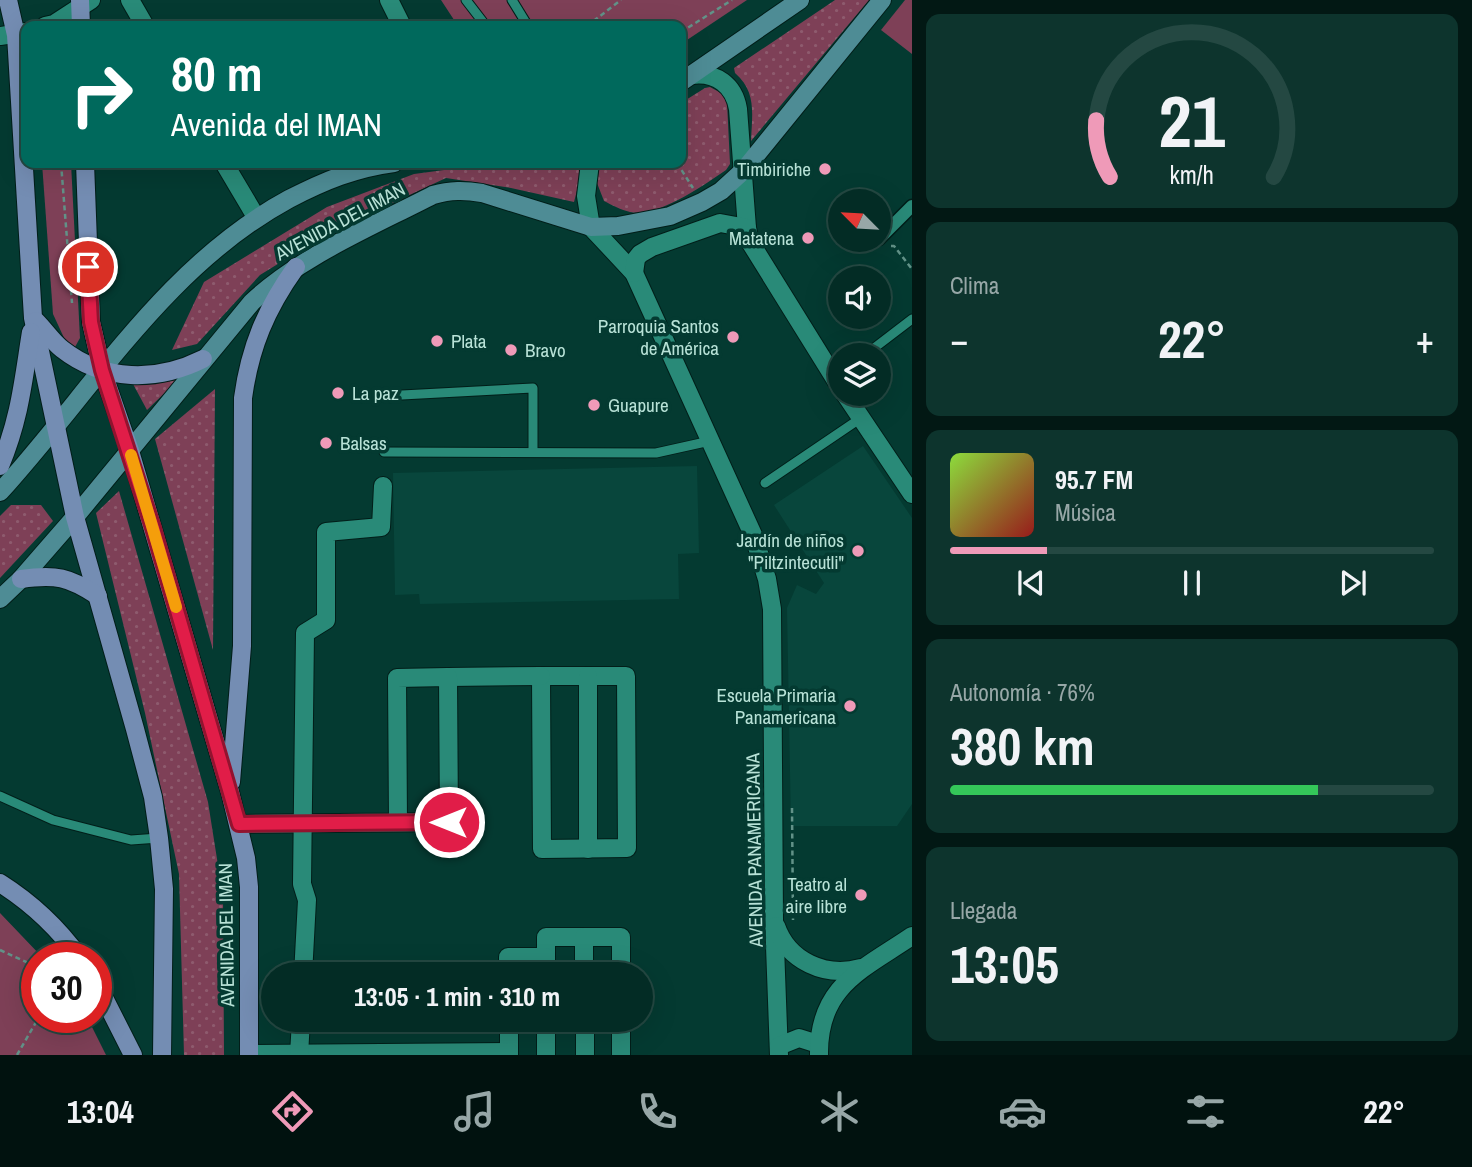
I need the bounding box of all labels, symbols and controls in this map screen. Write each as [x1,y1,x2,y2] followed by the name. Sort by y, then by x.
[171,40,263,106] text: 80 m
[56,49,147,140] icon: right
[1159,72,1226,170] text: 21
[171,103,382,146] text: Avenida del IMAN
[737,156,811,182] place label: Timbiriche
[1170,158,1214,192] text: km/h
[817,161,833,177] marker: Timbiriche
[270,176,410,267] street label: AVENIDA DEL IMAN
[828,189,891,252] north arrow
[828,189,891,406] map controls
[729,225,794,251] place label: Matatena
[800,230,816,246] marker: Matatena
[58,237,118,297] pin
[69,248,107,286] icon: arrive
[828,266,891,329] button: sound
[950,270,999,301] text: Clima
[1158,304,1226,374] text: 22°
[598,313,719,361] place label: Parroquia Santos de América
[950,314,968,365] text: −
[1416,314,1434,365] text: +
[451,328,487,354] place label: Plata
[725,329,741,345] marker: Parroquia Santos de América
[429,333,445,349] marker: Plata
[525,337,566,363] place label: Bravo
[503,342,519,358] marker: Bravo
[828,343,891,406] button: layers
[352,380,399,406] place label: La paz
[330,385,346,401] marker: La paz
[608,392,669,418] place label: Guapure
[586,397,602,413] marker: Guapure
[340,430,387,456] place label: Balsas
[318,435,334,451] marker: Balsas
[1055,462,1133,497] text: 95.7 FM
[1055,497,1116,528] text: Música
[737,527,844,575] place label: Jardín de niños "Piltzintecutli"
[850,543,866,559] marker: Jardín de niños "Piltzintecutli"
[1012,564,1050,602] icon: previous
[1173,564,1211,602] icon: pause
[1334,564,1372,602] icon: next
[950,677,1095,708] text: Autonomía · 76%
[717,682,836,730] place label: Escuela Primaria Panamericana
[842,698,858,714] marker: Escuela Primaria Panamericana
[950,711,1095,781] text: 380 km
[739,752,769,948] street label: AVENIDA PANAMERICANA
[412,785,486,859] position arrow
[212,863,240,1008] street label: AVENIDA DEL IMAN
[786,871,847,919] place label: Teatro al aire libre
[853,887,869,903] marker: Teatro al aire libre
[950,895,1017,926] text: Llegada
[950,929,1059,999] text: 13:05
[21,942,112,1033] speed limit sign: 30
[354,979,560,1014] text: 13:05 · 1 min · 310 m
[268,1087,317,1136] icon: directions
[450,1087,499,1136] icon: music
[633,1087,682,1136] icon: phone
[815,1087,864,1136] icon: climate
[998,1087,1047,1136] icon: car
[1181,1087,1230,1136] icon: filters
[67,1090,134,1133] text: 13:04
[1363,1090,1405,1133] text: 22°

